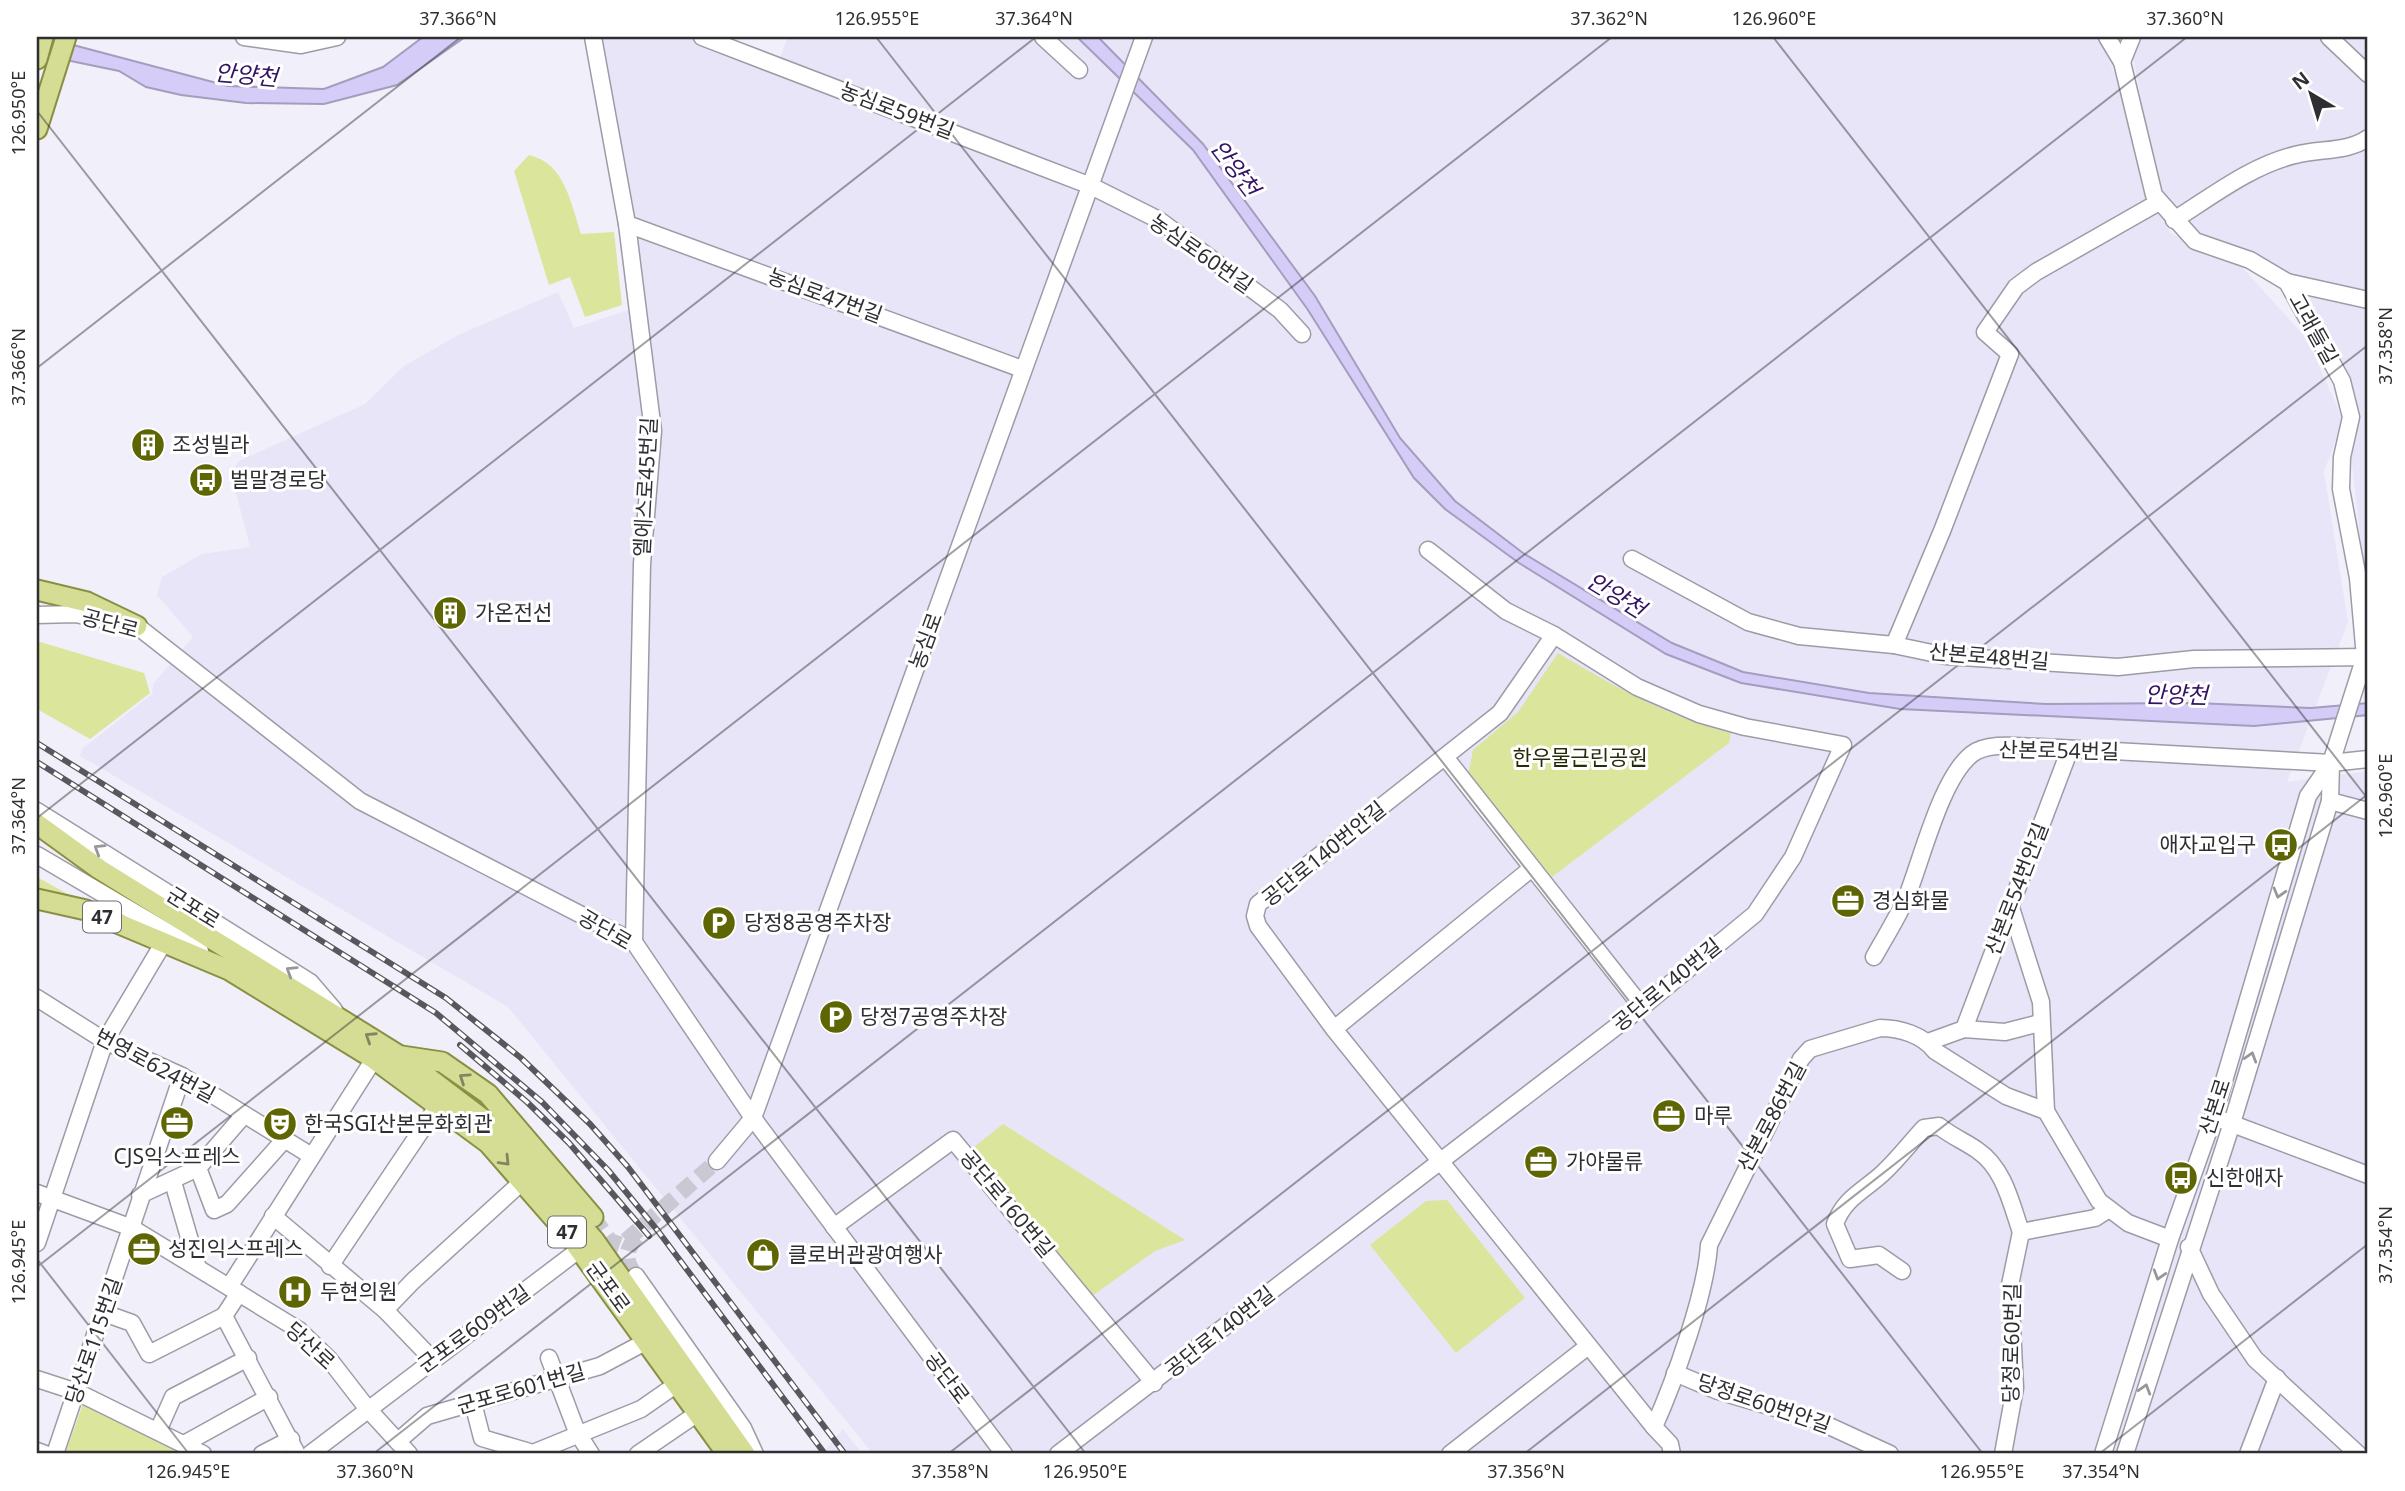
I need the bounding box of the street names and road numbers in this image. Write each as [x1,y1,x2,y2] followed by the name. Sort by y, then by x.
[836,75,959,145] street label: 농심로59번길
[1144,207,1259,299] street label: 농심로60번길
[764,261,887,329] street label: 농심로47번길
[2283,288,2345,369] street label: 고래들길
[627,416,663,558] street label: 엘에스로45번길
[79,602,142,644] street label: 공단로
[902,609,948,673] street label: 농심로
[1928,637,2050,675] street label: 산본로48번길
[1998,735,2120,765] street label: 산본로54번길
[1256,795,1391,912] street label: 공단로140번안길
[1978,818,2054,959] street label: 산본로54번안길
[162,880,226,934] street label: 군포로
[83,902,121,932] road number: 47
[573,903,638,956] street label: 공단로
[1606,932,1727,1037] street label: 공단로140번길
[90,1022,221,1109] street label: 번영로624번길
[1730,1057,1812,1176] street label: 산본로86번길
[2192,1075,2236,1139] street label: 산본로
[954,1144,1061,1263] street label: 공단로160번길
[548,1216,586,1248] road number: 47
[580,1255,637,1318] street label: 군포로
[58,1273,128,1408] street label: 당산로115번길
[412,1278,535,1378] street label: 군포로609번길
[1159,1279,1280,1383] street label: 공단로140번길
[1996,1282,2026,1404] street label: 당정로60번길
[280,1315,341,1375] street label: 당산로
[919,1346,976,1409] street label: 공단로
[453,1356,588,1420] street label: 군포로601번길
[1694,1367,1835,1439] street label: 당정로60번안길

